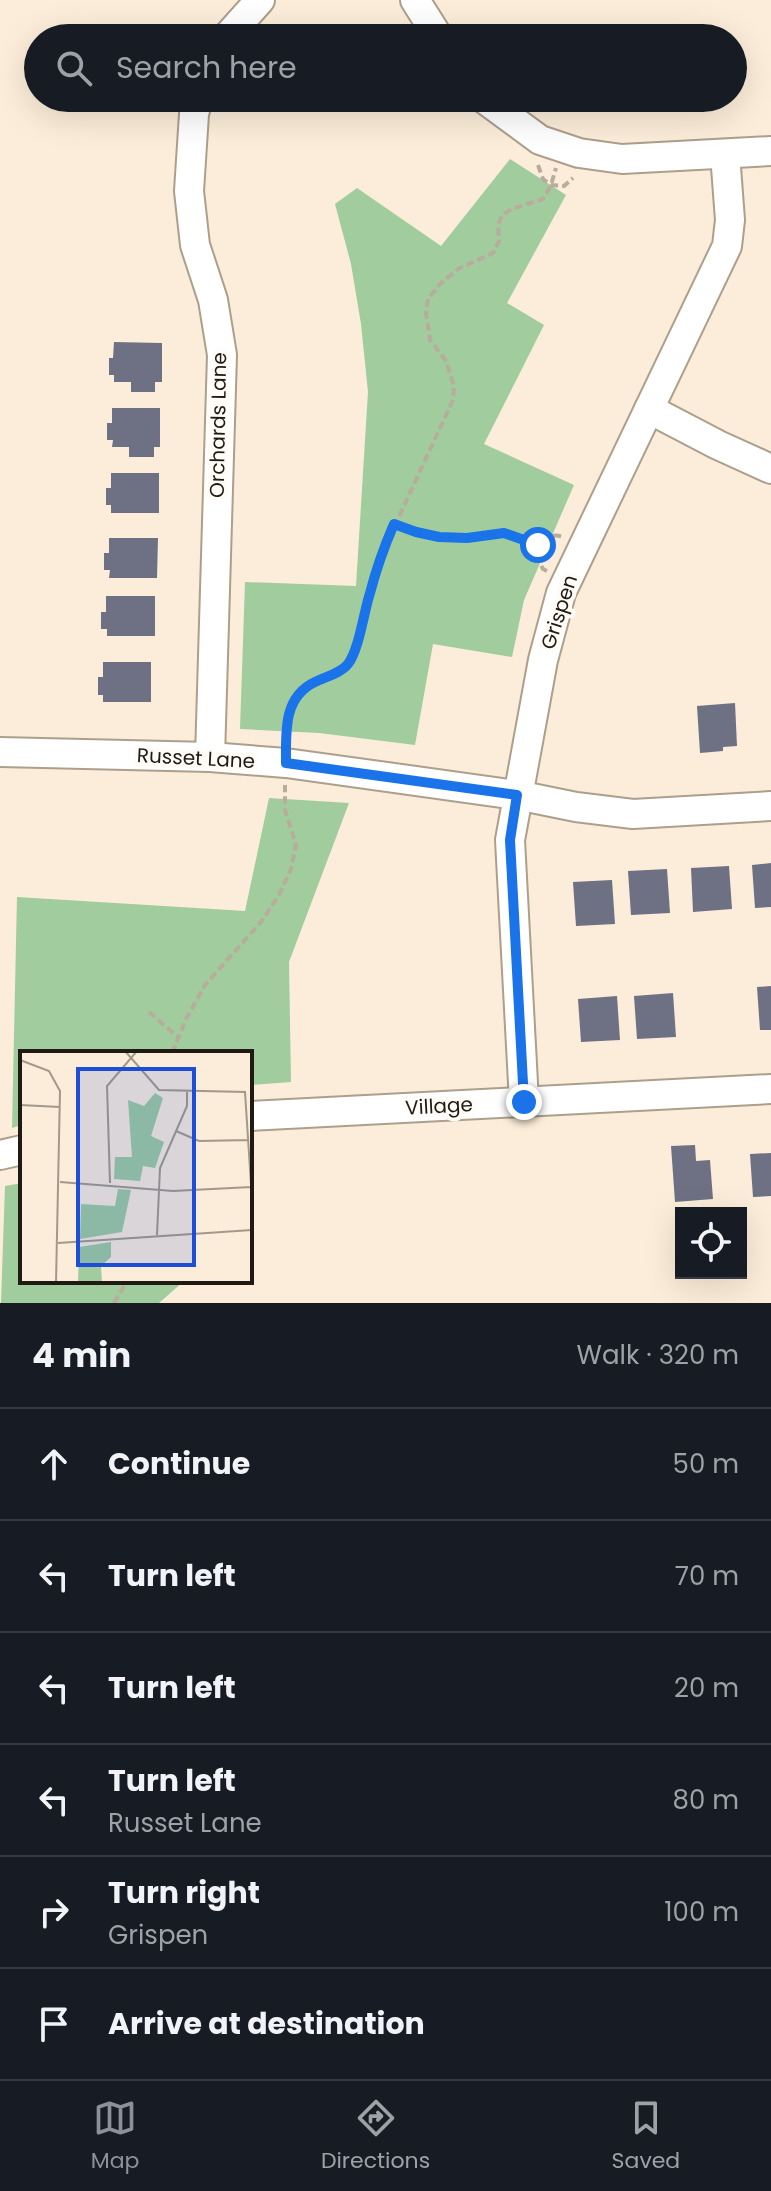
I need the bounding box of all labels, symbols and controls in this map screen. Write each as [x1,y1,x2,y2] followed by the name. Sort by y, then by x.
[24,24,747,112] search box
[52,46,96,90] icon: search
[116,46,297,89] text: Search here
[203,352,233,498] street label: Orchards Lane
[520,527,556,563] route start
[534,571,584,653] street label: Grispen
[136,741,256,775] street label: Russet Lane
[20,1051,252,1283] inset map
[506,1084,542,1120] route end
[404,1090,474,1122] street label: Village
[675,1207,747,1279] map controls
[675,1207,747,1279] button: locate
[32,1331,131,1379] text: 4 min
[577,1337,739,1373] text: Walk · 320 m
[32,1442,76,1486] icon: ahead
[108,1442,250,1485] text: Continue
[673,1446,739,1482] text: 50 m
[32,1554,76,1598] icon: left
[108,1554,236,1597] text: Turn left
[675,1558,739,1594] text: 70 m
[32,1666,76,1710] icon: left
[108,1666,236,1709] text: Turn left
[674,1670,739,1706] text: 20 m
[108,1759,236,1802] text: Turn left
[32,1778,76,1822] icon: left
[673,1782,739,1818] text: 80 m
[108,1805,262,1841] text: Russet Lane
[108,1871,260,1914] text: Turn right
[32,1890,76,1934] icon: right
[664,1894,739,1930] text: 100 m
[108,1917,208,1953] text: Grispen
[32,2002,76,2046] icon: arrive
[108,2002,425,2045] text: Arrive at destination
[91,2096,139,2177] tab: Map
[321,2096,430,2177] tab: Directions
[612,2096,680,2177] tab: Saved

